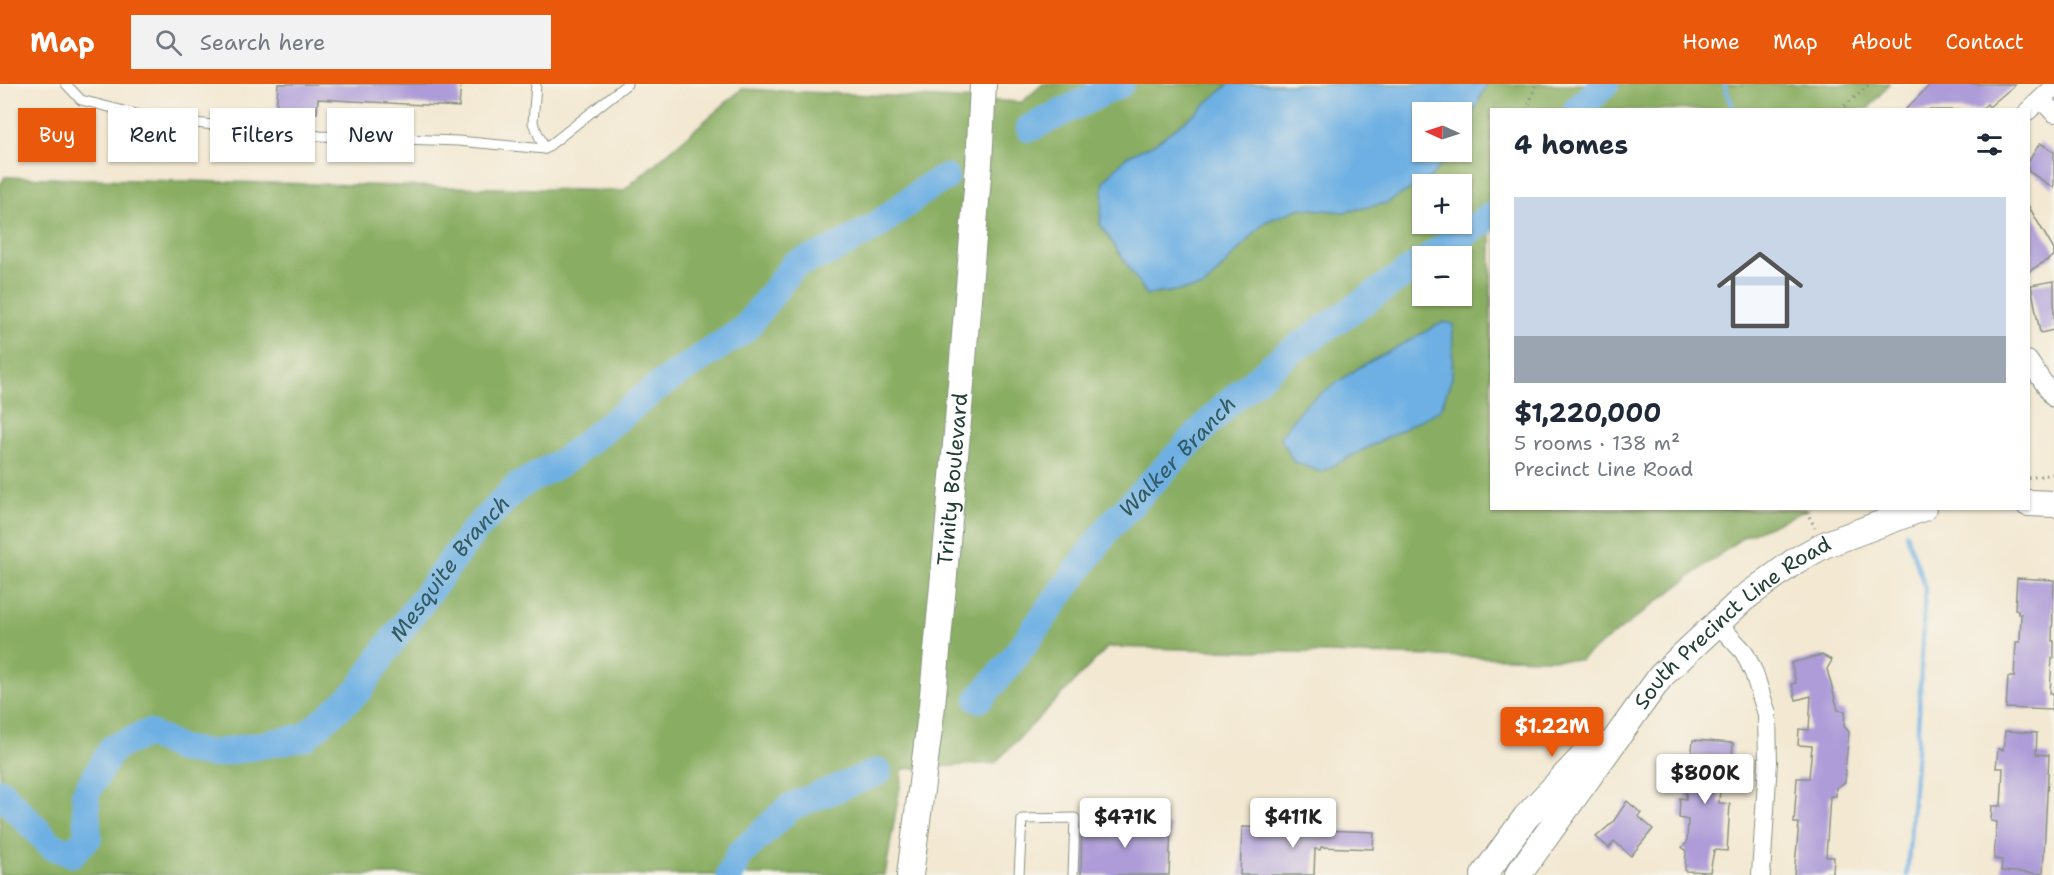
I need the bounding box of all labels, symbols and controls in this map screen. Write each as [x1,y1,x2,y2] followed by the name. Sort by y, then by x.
[131,15,551,69] search box
[30,23,95,61] text: Map
[152,26,185,59] icon: search
[200,28,325,57] text: Search here
[1682,28,1740,56] text: Home
[1773,28,1818,56] text: Map
[1851,28,1912,56] text: About
[1945,28,2024,56] text: Contact
[1412,102,1472,162] north arrow
[1412,102,1472,306] map controls
[18,108,96,162] chip: Buy
[108,108,198,162] chip: Rent
[210,108,315,162] chip: Filters
[327,108,414,162] chip: New
[1514,127,1628,162] text: 4 homes
[1973,128,2006,161] icon: filters
[1412,174,1472,234] button: +
[1706,236,1814,344] icon: home
[1412,246,1472,306] button: −
[1112,390,1242,523] water label: Walker Branch
[931,392,974,567] street label: Trinity Boulevard
[1514,395,1661,430] text: $1,220,000
[1514,430,1680,456] text: 5 rooms · 138 m²
[1514,456,1693,482] text: Precinct Line Road
[383,489,516,647] water label: Mesquite Branch
[1628,530,1836,715] street label: South Precinct Line Road
[1503,707,1601,758] pin: $1.22M
[1515,713,1589,739] text: $1.22M
[1663,754,1747,805] pin: $800K
[1670,760,1740,786] text: $800K
[1083,798,1167,849] pin: $471K
[1251,798,1335,849] pin: $411K
[1094,804,1156,830] text: $471K
[1264,804,1322,830] text: $411K

